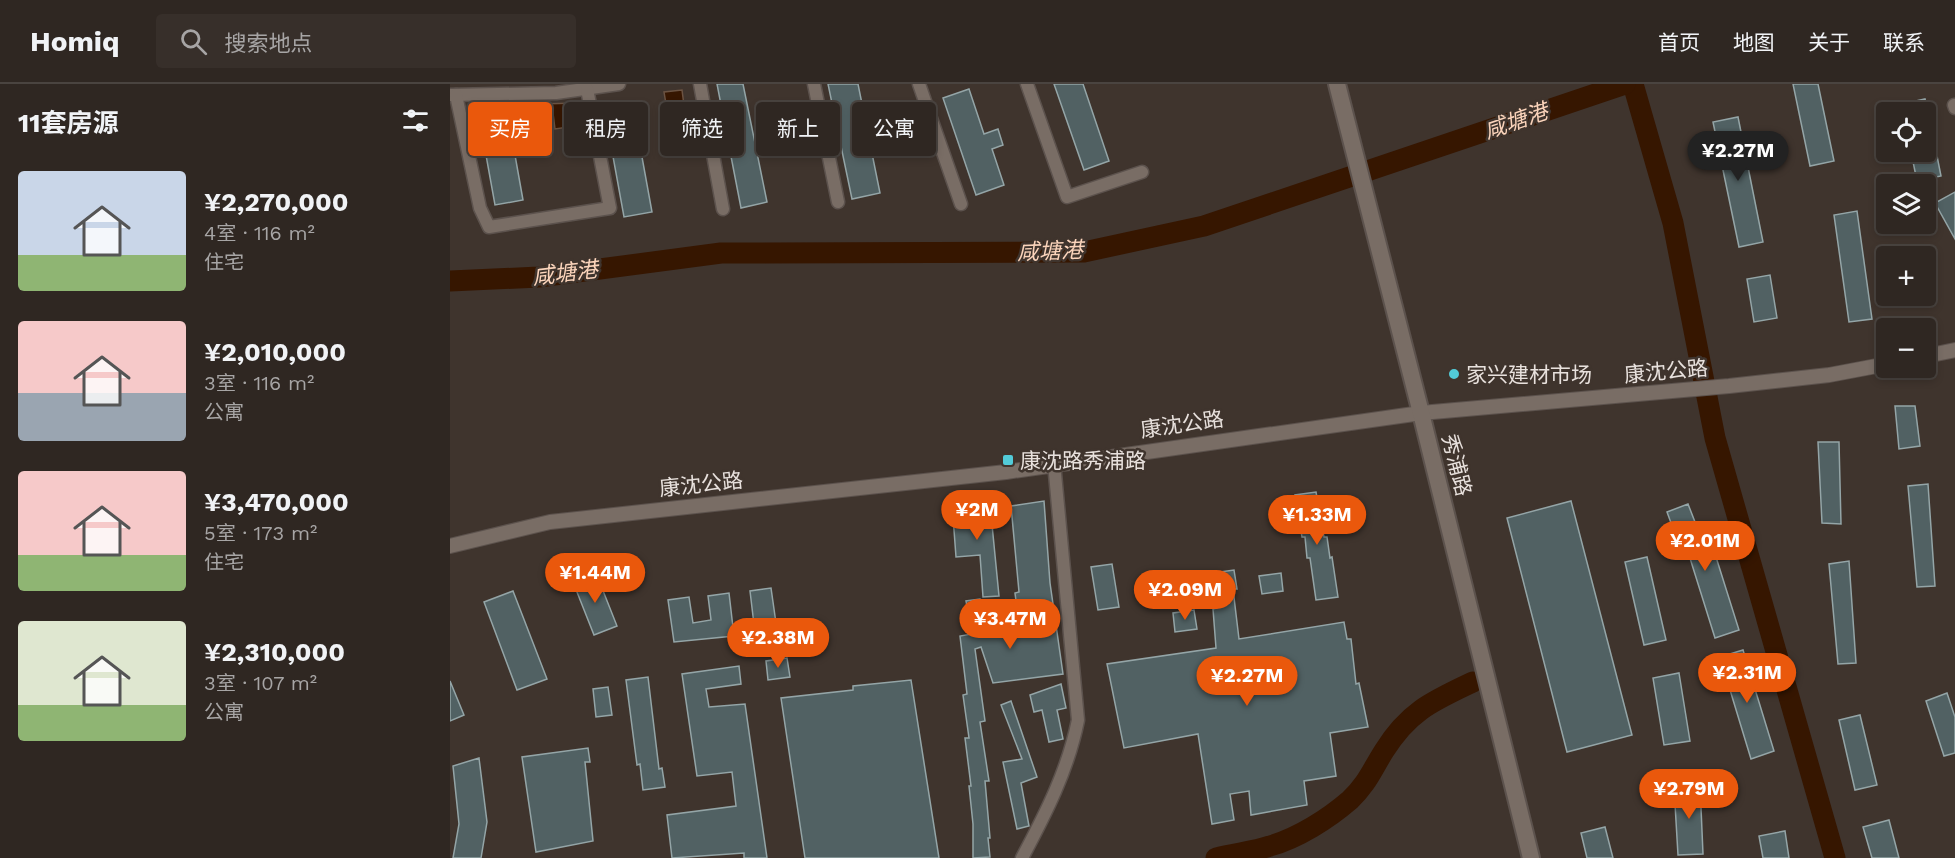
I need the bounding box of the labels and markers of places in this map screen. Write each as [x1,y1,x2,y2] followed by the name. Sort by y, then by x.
[1689,131,1787,182] pin: ¥2.27M
[1466,362,1592,387] place label: 家兴建材市场
[1447,367,1461,381] marker: 家兴建材市场
[1020,448,1146,473] place label: 康沈路秀浦路
[1001,453,1015,467] marker: 康沈路秀浦路
[948,490,1006,541] pin: ¥2M
[1268,495,1366,546] pin: ¥1.33M
[1656,521,1754,572] pin: ¥2.01M
[546,553,644,604] pin: ¥1.44M
[1136,570,1234,621] pin: ¥2.09M
[961,599,1059,650] pin: ¥3.47M
[729,618,827,669] pin: ¥2.38M
[1698,653,1796,704] pin: ¥2.31M
[1198,656,1296,707] pin: ¥2.27M
[1640,769,1738,820] pin: ¥2.79M

